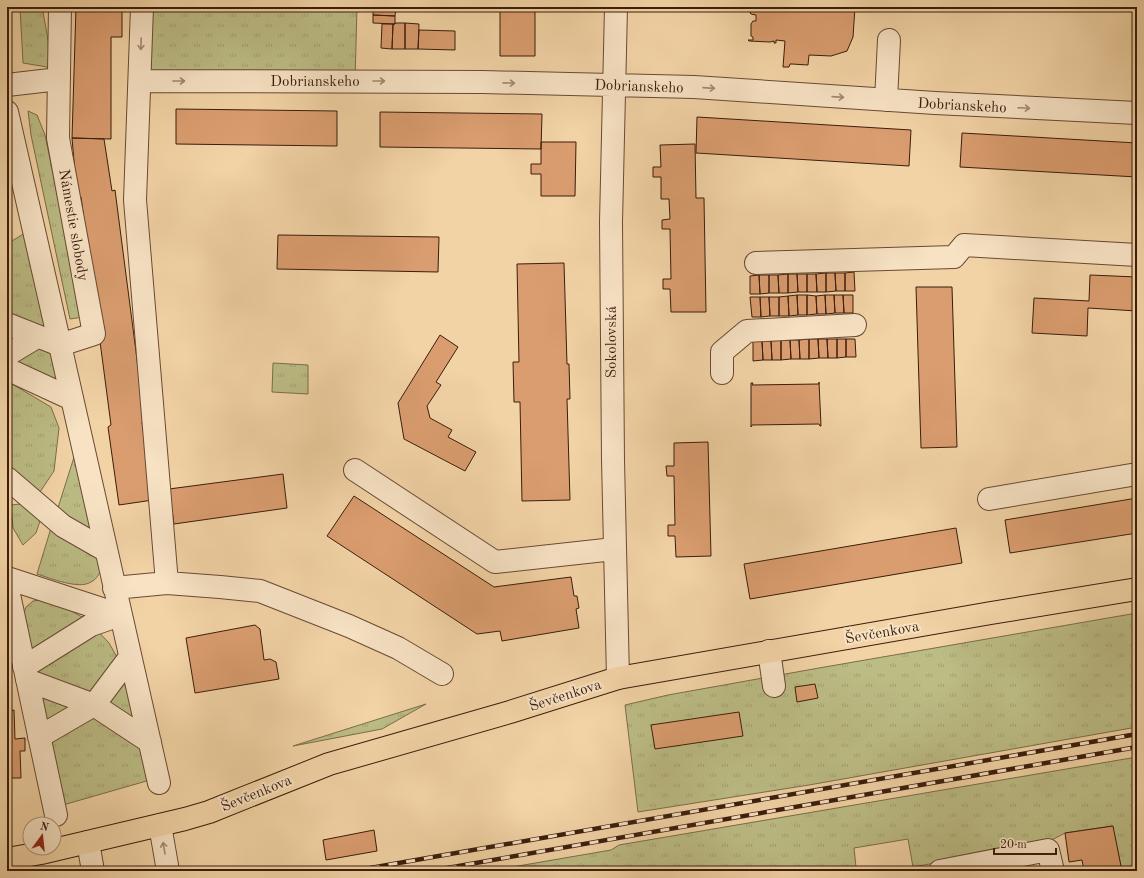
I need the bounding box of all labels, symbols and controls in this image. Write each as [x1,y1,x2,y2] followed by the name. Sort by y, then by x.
[137,37,145,50] one-way arrow
[270,75,360,90] street label: Dobrianskeho
[172,77,185,85] one-way arrow
[372,77,385,85] one-way arrow
[594,78,684,97] street label: Dobrianskeho
[502,79,515,86] one-way arrow
[702,85,715,92] one-way arrow
[831,93,844,100] one-way arrow
[917,97,1007,116] street label: Dobrianskeho
[1017,104,1030,111] one-way arrow
[55,168,90,283] street label: Námestie slobody
[605,305,620,378] street label: Sokolovská
[844,617,921,647] street label: Ševčenkova
[527,675,604,715] street label: Ševčenkova
[218,770,295,815] street label: Ševčenkova
[22,816,62,856] north arrow
[39,821,50,834] text: N
[994,830,1056,856] scale bar
[1000,839,1027,851] text: 20 m
[160,842,168,855] one-way arrow

